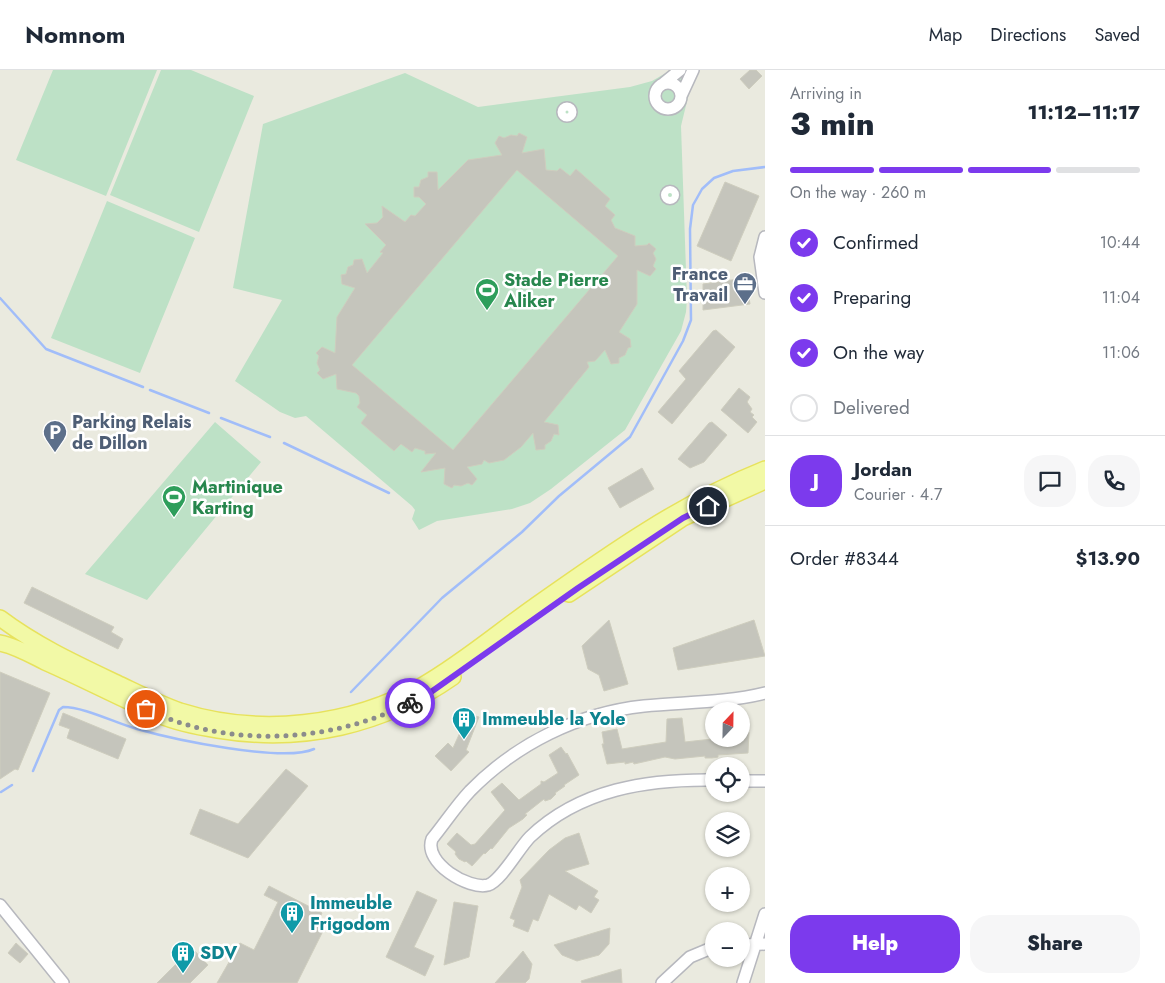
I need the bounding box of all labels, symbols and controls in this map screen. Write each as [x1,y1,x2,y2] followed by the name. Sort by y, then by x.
[25,17,126,52] text: Nomnom
[929,22,962,48] text: Map
[990,22,1066,48] text: Directions
[1094,22,1140,48] text: Saved
[790,82,862,105] text: Arriving in
[1027,99,1140,126] text: 11:12–11:17
[790,101,875,147] text: 3 min
[790,181,926,204] text: On the way · 260 m
[790,229,818,257] icon: check
[833,229,919,256] text: Confirmed
[1100,231,1140,254] text: 10:44
[672,261,728,308] place label: France Travail
[503,267,609,314] place label: Stade Pierre Aliker
[732,271,758,305] office icon: France Travail
[474,277,500,311] sports icon: Stade Pierre Aliker
[790,284,818,312] icon: check
[833,284,911,311] text: Preparing
[1102,286,1140,309] text: 11:04
[790,339,818,367] icon: check
[833,339,924,366] text: On the way
[1102,341,1140,364] text: 11:06
[833,394,910,421] text: Delivered
[72,409,192,456] place label: Parking Relais de Dillon
[42,419,68,453] parking icon: Parking Relais de Dillon
[1024,455,1076,507] button: chat
[1088,455,1140,507] button: phone
[854,456,912,483] text: Jordan
[813,467,819,494] text: J
[192,474,283,521] place label: Martinique Karting
[854,483,942,506] text: Courier · 4.7
[161,484,187,518] sports icon: Martinique Karting
[687,485,729,527] pin
[694,492,722,520] icon: home
[790,545,899,572] text: Order #8344
[1076,545,1140,572] text: $13.90
[385,678,435,728] courier
[125,688,167,730] pin
[396,689,424,717] icon: bike
[132,695,160,723] icon: bag
[705,702,750,748] north arrow
[705,702,750,967] map controls
[451,706,477,740] building icon: Immeuble la Yole
[482,706,625,732] place label: Immeuble la Yole
[705,757,750,802] button: locate
[705,812,750,857] button: layers
[705,867,750,912] button: +
[310,890,392,937] place label: Immeuble Frigodom
[279,900,305,934] building icon: Immeuble Frigodom
[790,915,960,973] button: Help
[970,915,1140,973] button: Share
[705,922,750,967] button: −
[170,940,196,974] building icon: SDV
[200,940,238,966] place label: SDV

